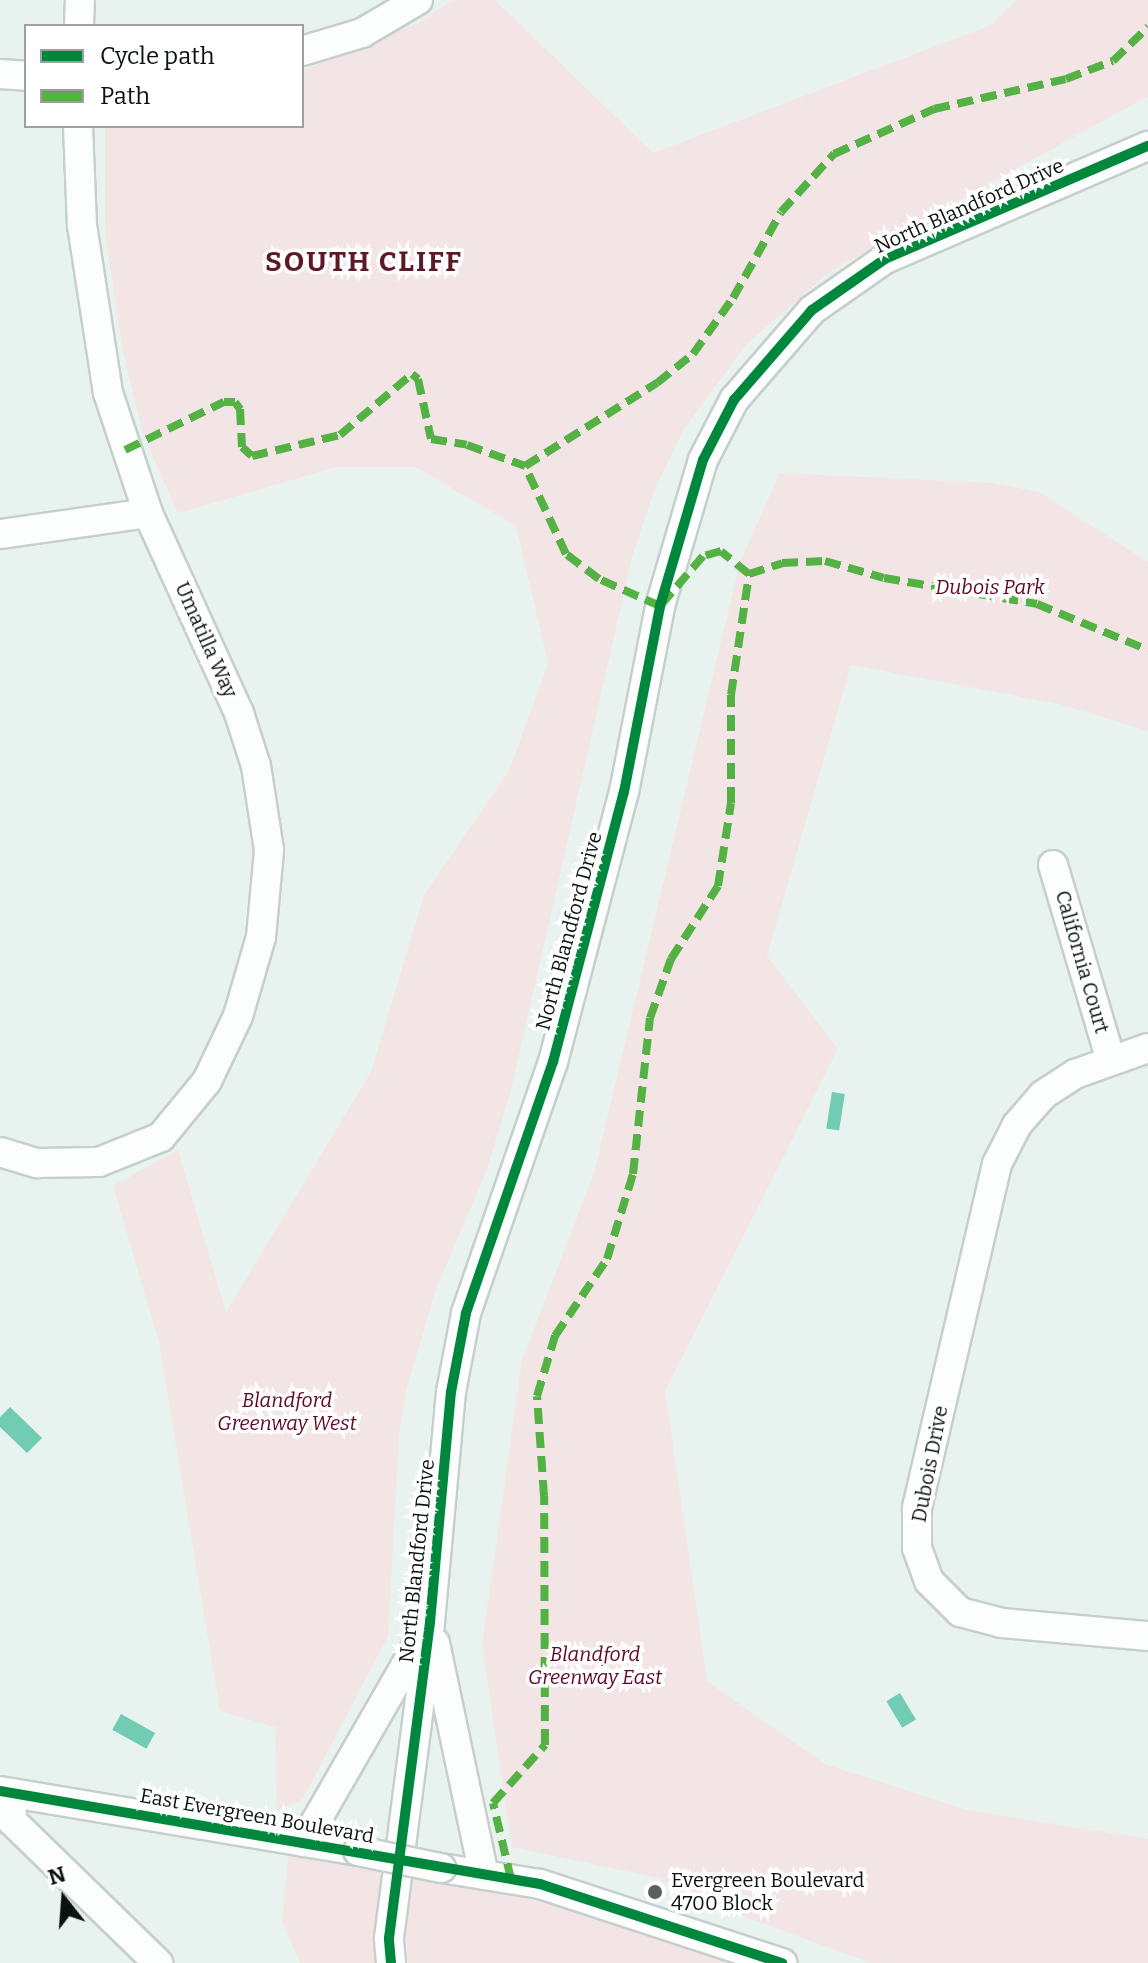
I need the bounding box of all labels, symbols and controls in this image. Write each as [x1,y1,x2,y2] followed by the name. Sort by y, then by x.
[24,24,304,128] legend
[100,42,215,70] text: Cycle path
[100,82,150,110] text: Path
[871,153,1067,259] street label: North Blandford Drive
[265,245,463,279] district label: SOUTH CLIFF
[935,575,1045,599] park label: Dubois Park
[170,578,242,702] street label: Umatilla Way
[531,829,607,1033] street label: North Blandford Drive
[1050,888,1114,1036] street label: California Court
[217,1388,357,1435] park label: Blandford Greenway West
[907,1404,953,1524] street label: Dubois Drive
[394,1458,440,1664] street label: North Blandford Drive
[528,1642,662,1689] park label: Blandford Greenway East
[138,1784,376,1848] street label: East Evergreen Boulevard
[24,1859,104,1939] north arrow
[45,1860,69,1891] text: N
[671,1868,864,1915] place label: Evergreen Boulevard 4700 Block
[646,1883,664,1901] marker: Evergreen Boulevard 4700 Block

